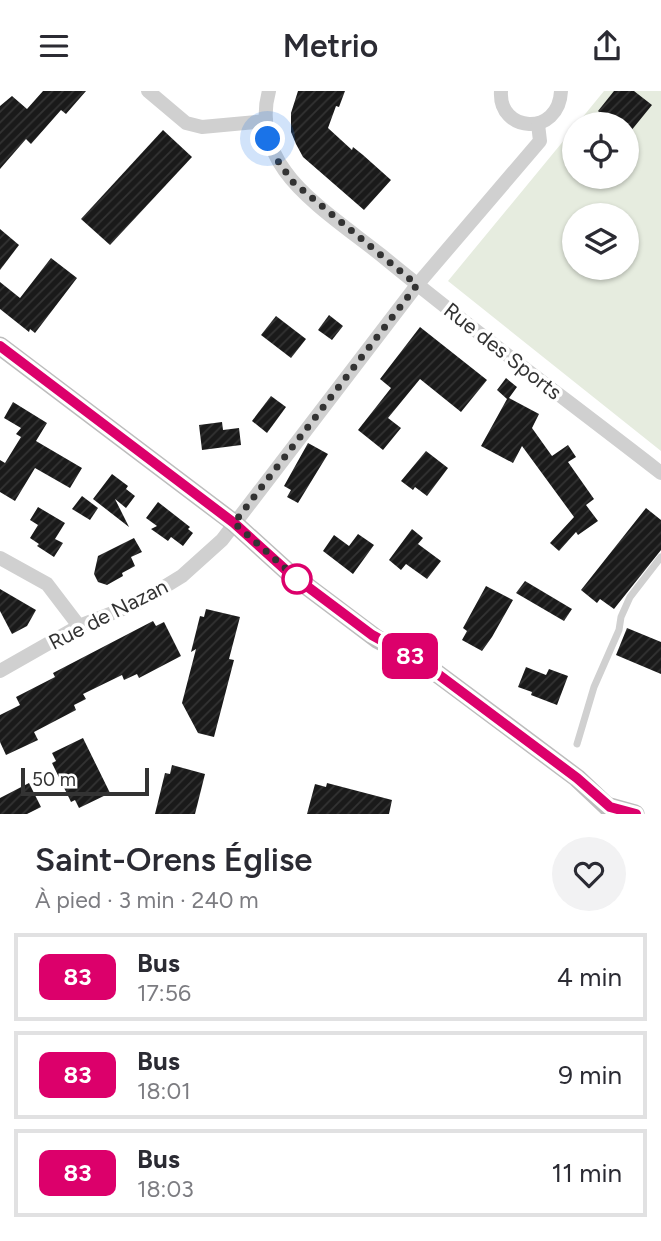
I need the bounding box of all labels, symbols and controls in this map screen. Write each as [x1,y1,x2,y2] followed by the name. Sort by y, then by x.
[35,27,73,65] icon: menu
[283,27,378,65] text: Metrio
[588,27,626,65] icon: share
[562,112,639,280] map controls
[562,112,639,189] button: locate
[250,121,285,156] your location
[562,203,639,280] button: layers
[439,297,567,405] street label: Rue des Sports
[282,564,312,594] unlabelled marker
[44,573,172,655] street label: Rue de Nazan
[378,633,442,679] line badge: 83
[396,641,424,670] text: 83
[21,765,149,797] scale bar
[32,768,76,791] text: 50 m
[552,837,626,911] button: heart
[35,840,313,879] text: Saint-Orens Église
[35,886,259,914] text: À pied · 3 min · 240 m
[137,947,180,979] text: Bus
[557,961,622,993] text: 4 min
[63,962,92,991] text: 83
[137,979,191,1007] text: 17:56
[137,1045,180,1077] text: Bus
[558,1059,622,1091] text: 9 min
[63,1060,92,1089] text: 83
[137,1077,191,1105] text: 18:01
[137,1143,180,1175] text: Bus
[551,1157,622,1189] text: 11 min
[63,1158,92,1187] text: 83
[137,1175,194,1203] text: 18:03

